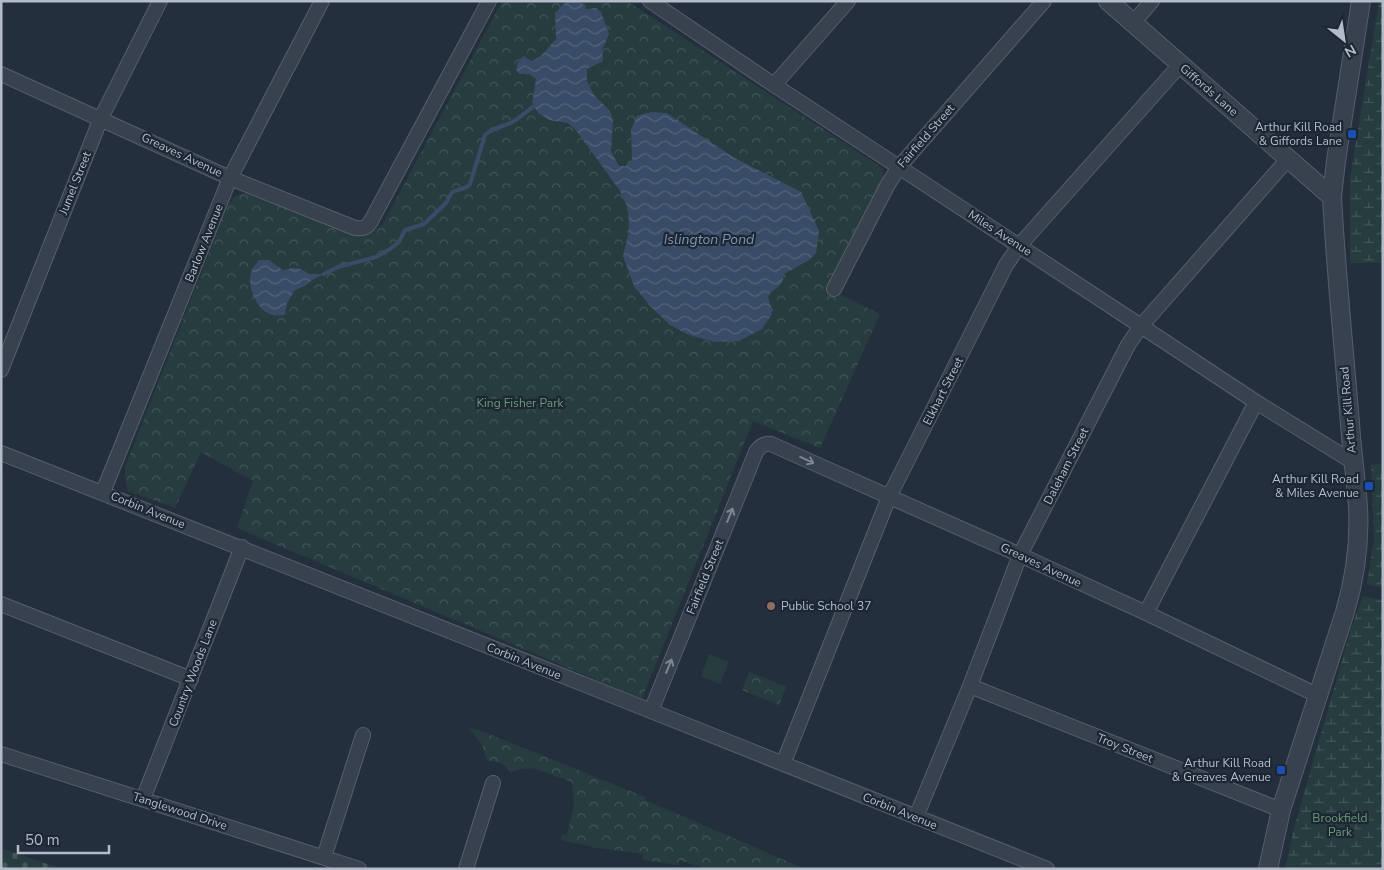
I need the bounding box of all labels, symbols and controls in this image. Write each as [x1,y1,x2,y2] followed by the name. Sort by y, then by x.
[1319,15,1369,65] north arrow
[1341,40,1360,62] text: N
[1177,60,1241,120] street label: Giffords Lane
[894,100,959,171] street label: Fairfield Street
[1255,119,1342,149] place label: Arthur Kill Road & Giffords Lane
[1346,128,1358,140] marker: Arthur Kill Road & Giffords Lane
[139,129,225,181] street label: Greaves Avenue
[55,148,95,218] street label: Jumel Street
[181,202,227,284] street label: Barlow Avenue
[965,207,1035,259] street label: Miles Avenue
[664,230,755,249] water label: Islington Pond
[919,354,967,428] street label: Elkhart Street
[1336,366,1360,454] street label: Arthur Kill Road
[477,395,564,411] park label: King Fisher Park
[1040,424,1093,507] street label: Daleham Street
[799,456,814,465] one-way arrow
[1272,471,1359,501] place label: Arthur Kill Road & Miles Avenue
[1363,480,1375,492] marker: Arthur Kill Road & Miles Avenue
[108,488,188,532] street label: Corbin Avenue
[726,508,735,524] one-way arrow
[683,536,728,617] street label: Fairfield Street
[998,539,1084,591] street label: Greaves Avenue
[781,598,871,614] place label: Public School 37
[765,600,777,612] marker: Public School 37
[165,617,221,729] street label: Country Woods Lane
[484,639,564,683] street label: Corbin Avenue
[665,659,674,674] one-way arrow
[1095,730,1156,767] street label: Troy Street
[1172,755,1271,785] place label: Arthur Kill Road & Greaves Avenue
[1275,764,1287,776] marker: Arthur Kill Road & Greaves Avenue
[131,788,229,834] street label: Tanglewood Drive
[860,789,940,833] street label: Corbin Avenue
[1312,810,1368,840] park label: Brookfield Park
[18,822,109,854] scale bar
[25,830,60,850] text: 50 m

